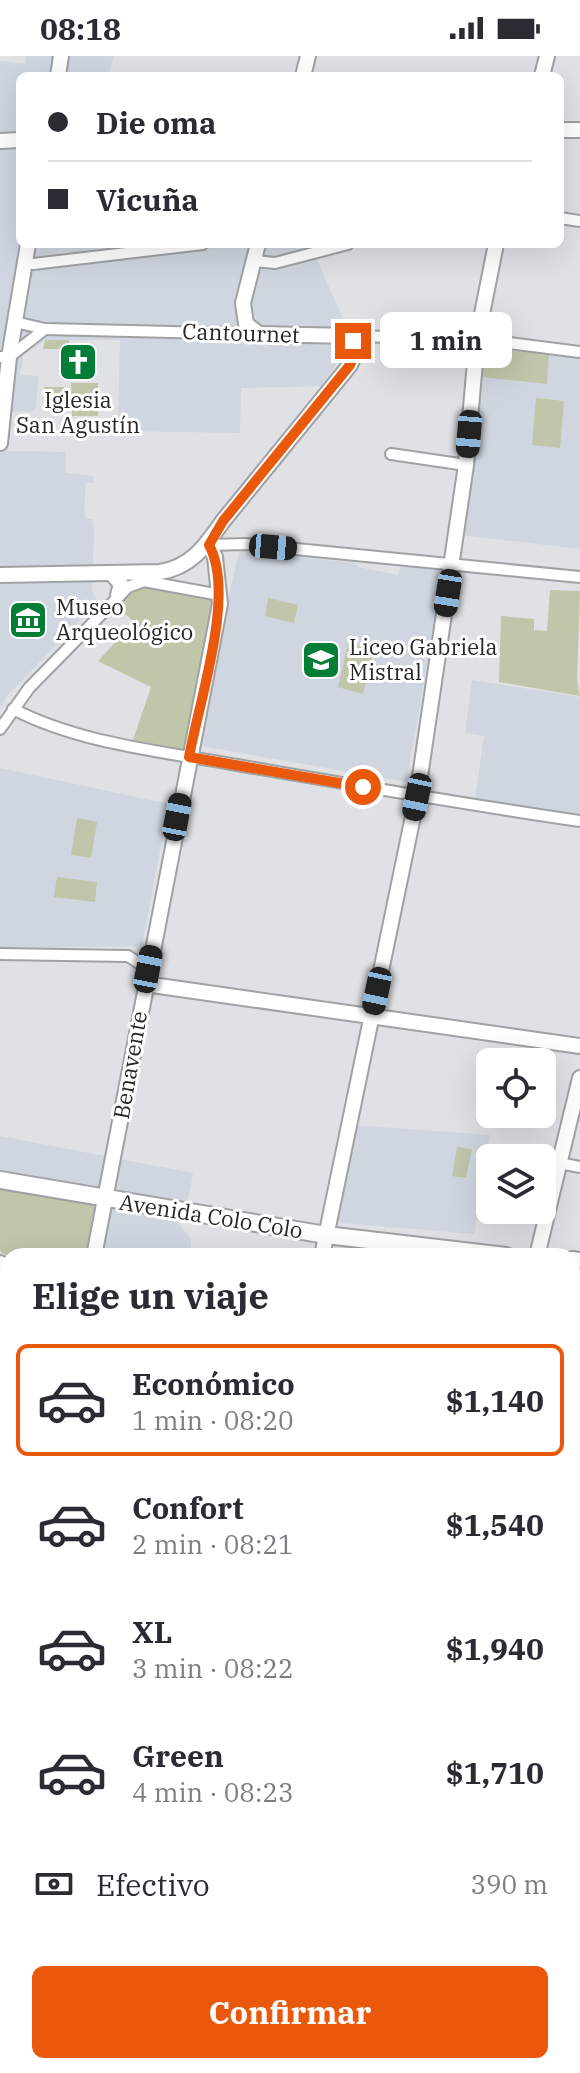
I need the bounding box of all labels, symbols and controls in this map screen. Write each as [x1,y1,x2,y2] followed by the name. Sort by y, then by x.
[40,9,121,48] text: 08:18
[96,103,216,142] text: Die oma
[96,180,199,219] text: Vicuña
[381,313,513,369] callout: 1 min
[182,316,300,349] street label: Cantournet
[335,323,371,359] route end
[410,323,482,357] text: 1 min
[57,341,99,383] church icon: Iglesia San Agustín
[16,385,140,439] place label: Iglesia San Agustín
[455,409,483,459] car
[248,533,298,561] car
[432,567,464,619] car
[56,592,193,646] place label: Museo Arqueológico
[7,599,49,641] museum icon: Museo Arqueológico
[349,632,498,686] place label: Liceo Gabriela Mistral
[300,639,342,681] school or university icon: Liceo Gabriela Mistral
[345,769,381,805] route start
[400,771,434,823] car
[161,791,193,843] car
[132,943,164,995] car
[360,965,394,1017] car
[106,1009,153,1121] street label: Benavente
[476,1048,556,1224] map controls
[476,1048,556,1128] button: locate
[476,1144,556,1224] button: layers
[117,1187,305,1244] street label: Avenida Colo Colo
[32,1272,269,1319] text: Elige un viaje
[36,1364,108,1436] icon: car
[132,1364,295,1403] text: Económico
[446,1381,544,1420] text: $1,140
[132,1403,294,1437] text: 1 min · 08:20
[36,1488,108,1560] icon: car
[132,1488,244,1527] text: Confort
[446,1505,544,1544] text: $1,540
[132,1527,294,1561] text: 2 min · 08:21
[36,1612,108,1684] icon: car
[132,1612,172,1651] text: XL
[446,1629,544,1668] text: $1,940
[132,1651,294,1685] text: 3 min · 08:22
[36,1736,108,1808] icon: car
[132,1736,224,1775] text: Green
[446,1753,544,1792] text: $1,710
[132,1775,294,1809] text: 4 min · 08:23
[32,1862,76,1906] icon: cash
[96,1865,210,1904] text: Efectivo
[470,1867,548,1901] text: 390 m
[32,1966,548,2058] button: Confirmar

